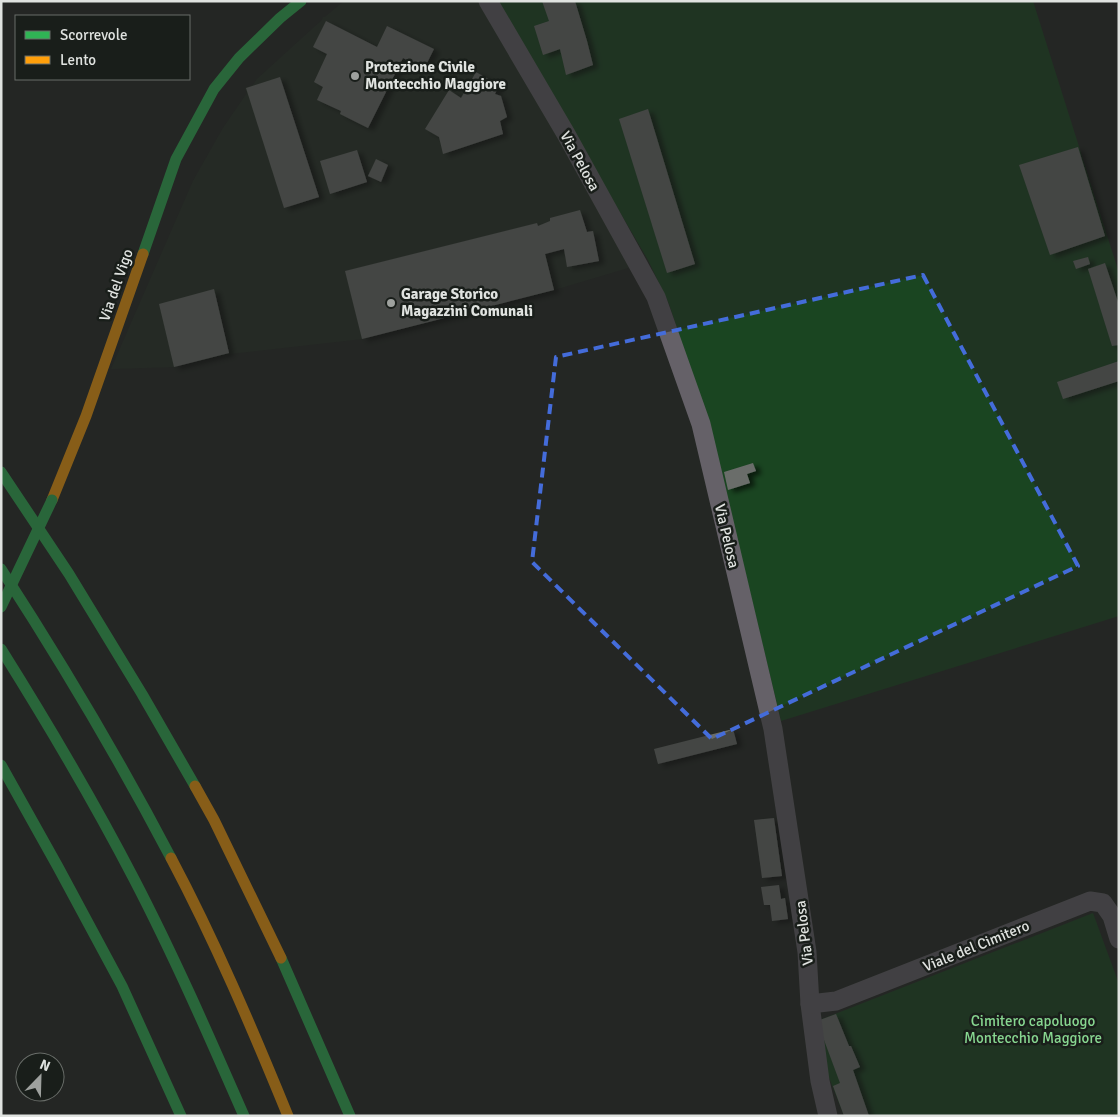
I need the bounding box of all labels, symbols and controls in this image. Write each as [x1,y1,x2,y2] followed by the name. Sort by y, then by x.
[15,15,190,80] legend
[60,26,127,44] text: Scorrevole
[60,51,96,69] text: Lento
[365,58,506,93] place label: Protezione Civile Montecchio Maggiore
[349,70,361,82] marker: Protezione Civile Montecchio Maggiore
[556,128,604,194] street label: Via Pelosa
[95,246,137,323] street label: Via del Vigo
[401,285,533,320] place label: Garage Storico Magazzini Comunali
[385,297,397,309] marker: Garage Storico Magazzini Comunali
[711,502,743,570] street label: Via Pelosa
[791,899,817,967] street label: Via Pelosa
[920,916,1032,976] street label: Viale del Cimitero
[964,1012,1102,1047] park label: Cimitero capoluogo Montecchio Maggiore
[15,1052,65,1102] north arrow
[37,1056,53,1075] text: N

